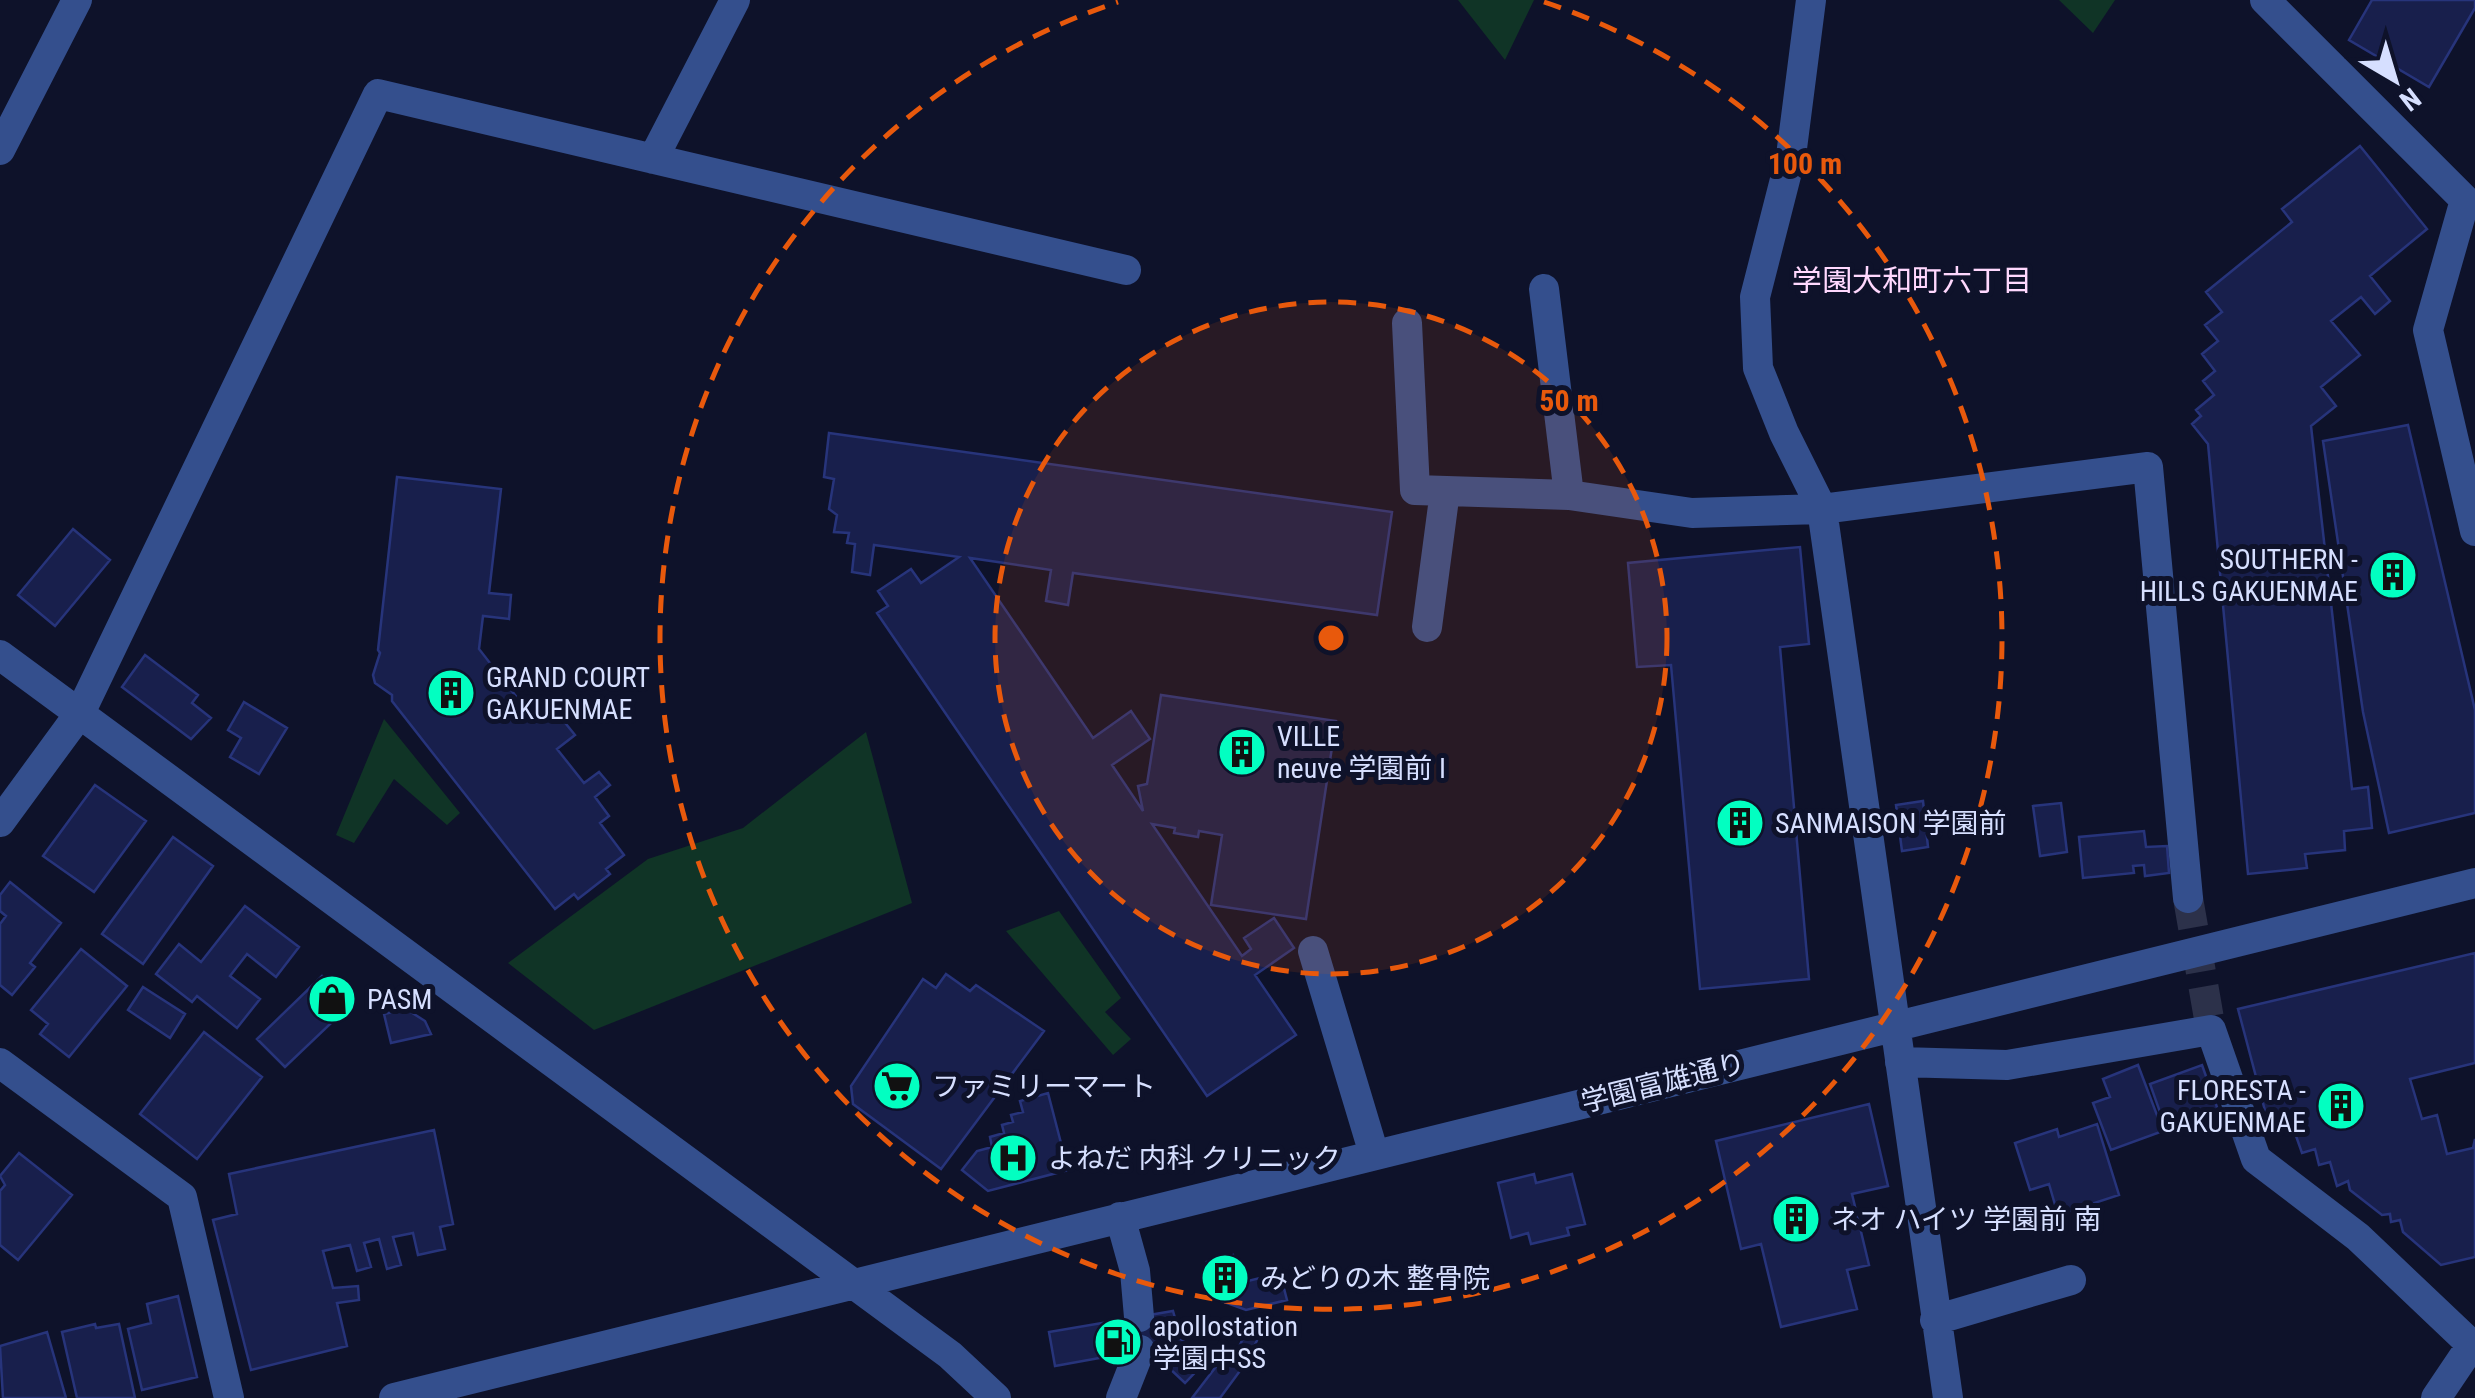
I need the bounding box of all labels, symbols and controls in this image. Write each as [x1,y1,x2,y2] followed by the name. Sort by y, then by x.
[2345,30,2445,130] north arrow
[2393,81,2427,118] text: N
[1768,146,1842,181] text: 100 m
[1792,263,2032,298] district label: 学園大和町六丁目
[1539,383,1599,418] text: 50 m
[2140,543,2358,608] place label: SOUTHERN - HILLS GAKUENMAE
[2367,549,2419,601] building icon: SOUTHERN - HILLS GAKUENMAE
[1313,620,1349,656] centre of rings
[486,661,650,726] place label: GRAND COURT GAKUENMAE
[425,667,477,719] building icon: GRAND COURT GAKUENMAE
[1277,720,1446,785] place label: VILLE neuve 学園前 I
[1216,726,1268,778] building icon: VILLE neuve 学園前 I
[1714,797,1766,849] building icon: SANMAISON 学園前
[1775,807,2007,840] place label: SANMAISON 学園前
[306,973,358,1025] shop icon: PASM
[367,983,432,1016] place label: PASM
[1578,1046,1749,1119] street label: 学園富雄通り
[871,1060,923,1112] supermarket icon: ファミリーマート
[932,1070,1156,1103] place label: ファミリーマート
[2160,1074,2306,1139] place label: FLORESTA - GAKUENMAE
[2315,1080,2367,1132] building icon: FLORESTA - GAKUENMAE
[987,1132,1039,1184] hospital icon: よねだ 内科 クリニック
[1048,1142,1341,1175] place label: よねだ 内科 クリニック
[1770,1193,1822,1245] building icon: ネオ ハイツ 学園前 南
[1831,1203,2102,1236] place label: ネオ ハイツ 学園前 南
[1199,1252,1251,1304] building icon: みどりの木 整骨院
[1260,1262,1490,1295] place label: みどりの木 整骨院
[1153,1310,1298,1375] place label: apollostation 学園中SS
[1092,1316,1144,1368] fuel station icon: apollostation 学園中SS

